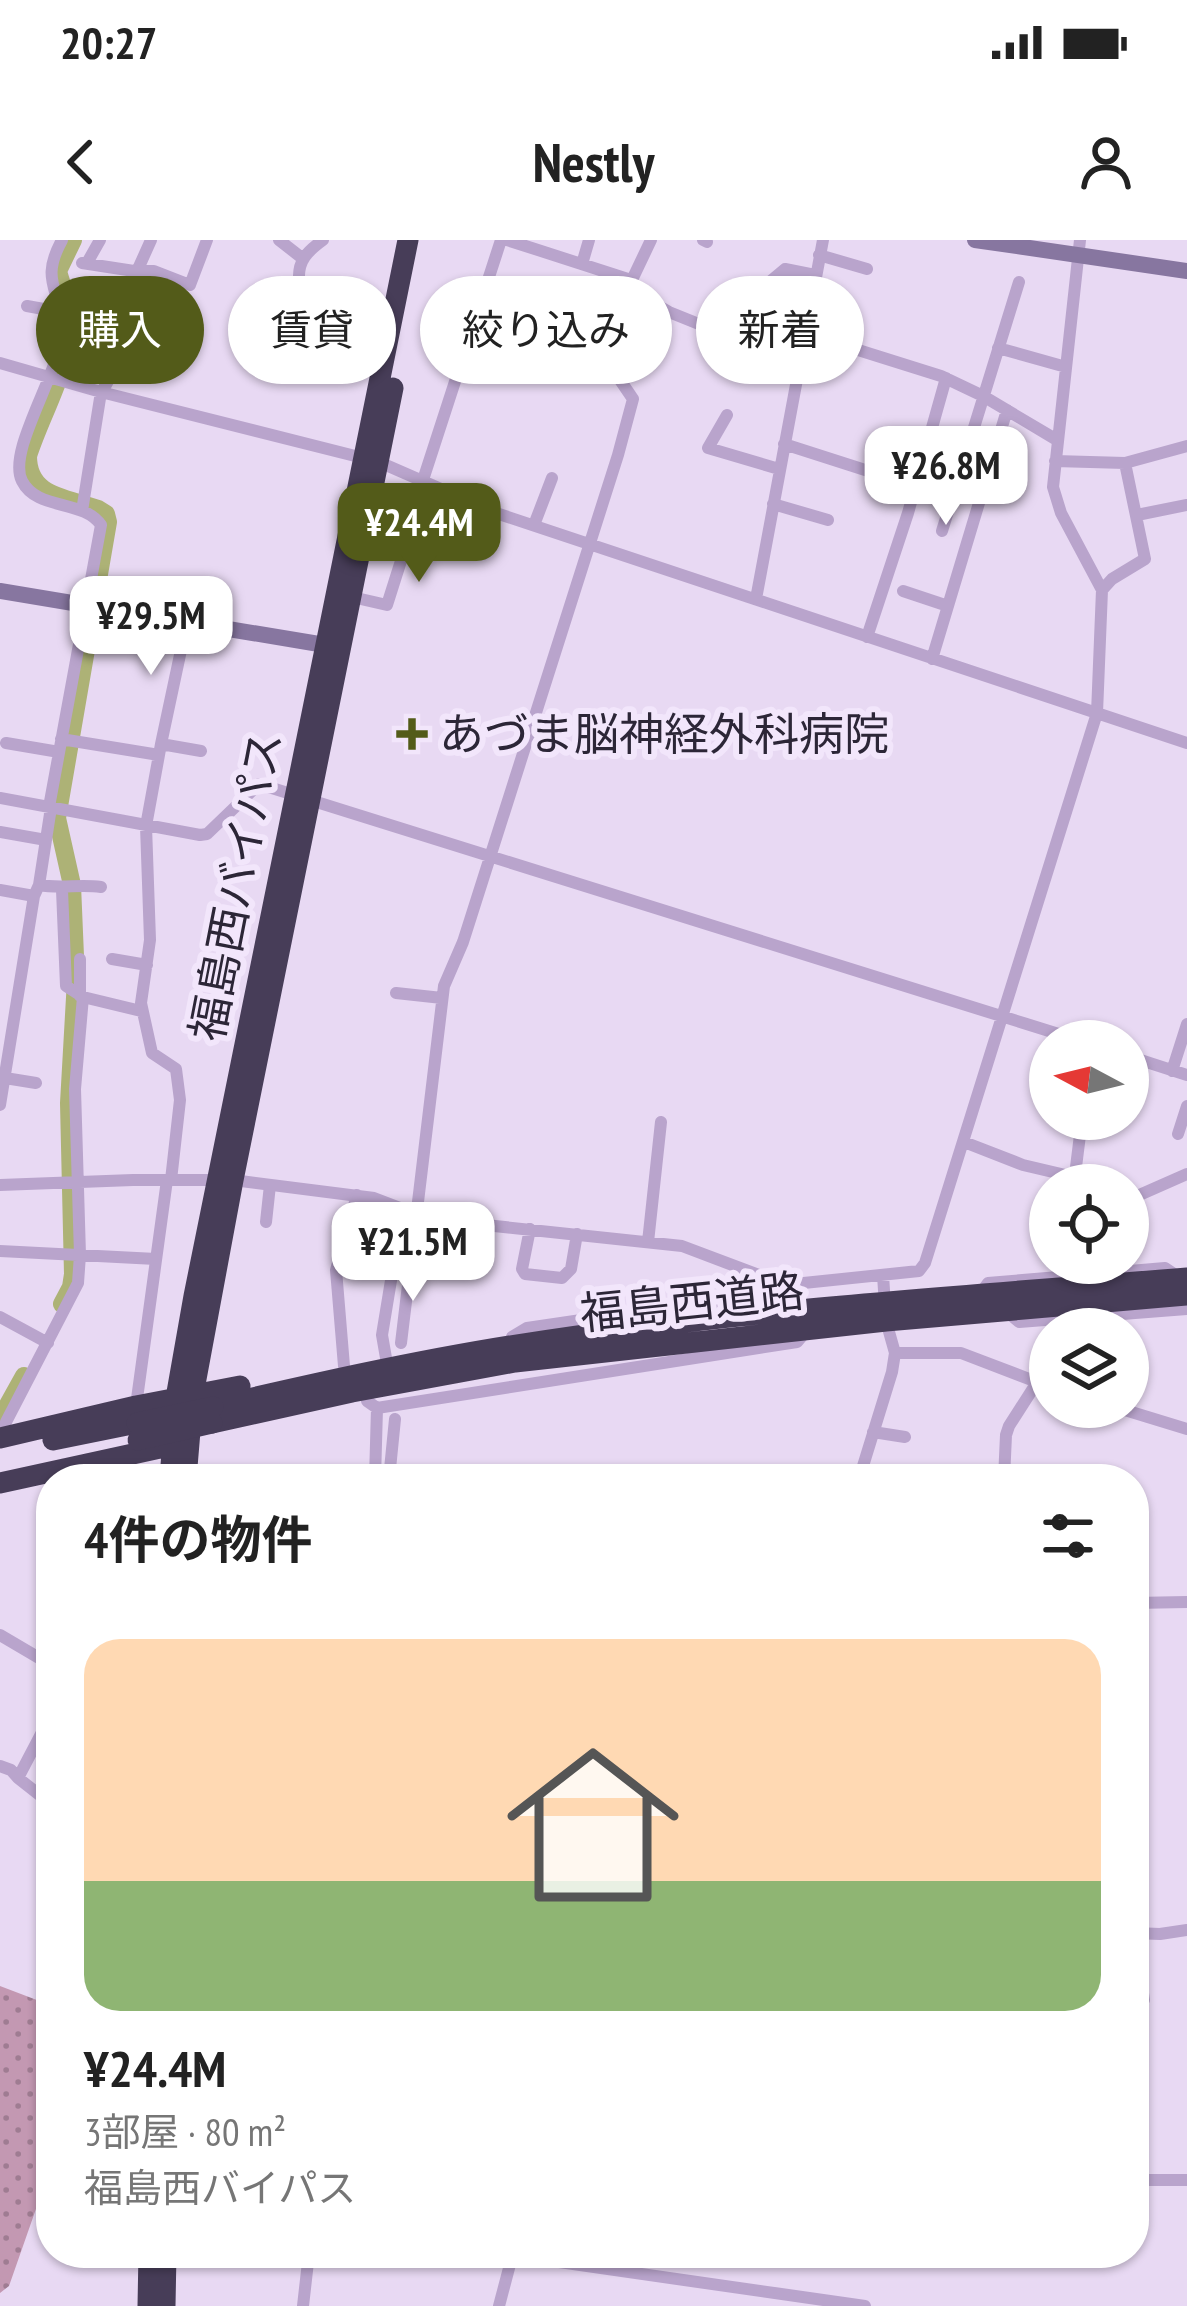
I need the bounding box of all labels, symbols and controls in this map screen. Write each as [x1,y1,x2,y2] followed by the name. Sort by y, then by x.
[60,13,157,71] text: 20:27
[533,127,654,197] text: Nestly
[48,129,114,195] icon: back
[1073,129,1139,195] icon: person
[36,276,204,384] chip: 購入
[228,276,396,384] chip: 賃貸
[420,276,672,384] chip: 絞り込み
[696,276,864,384] chip: 新着
[848,426,1044,528] pin: ¥26.8M
[892,439,1000,490] text: ¥26.8M
[321,483,517,585] pin: ¥24.4M
[365,496,473,547] text: ¥24.4M
[53,576,249,678] pin: ¥29.5M
[97,589,205,640] text: ¥29.5M
[439,704,889,762] place label: あづま脳神経外科病院
[396,718,428,750] marker: あづま脳神経外科病院
[177,726,293,1046] street label: 福島西バイパス
[1029,1020,1149,1140] north arrow
[1029,1020,1149,1428] map controls
[1029,1164,1149,1284] button: locate
[315,1202,511,1304] pin: ¥21.5M
[359,1215,467,1266] text: ¥21.5M
[577,1260,807,1342] street label: 福島西道路
[1029,1308,1149,1428] button: layers
[1035,1503,1101,1569] icon: filters
[84,1506,312,1572] text: 4件の物件
[485,1717,701,1933] icon: home
[84,2035,226,2101] text: ¥24.4M
[84,2106,286,2157] text: 3部屋 · 80 m²
[84,2162,356,2213] text: 福島西バイパス

